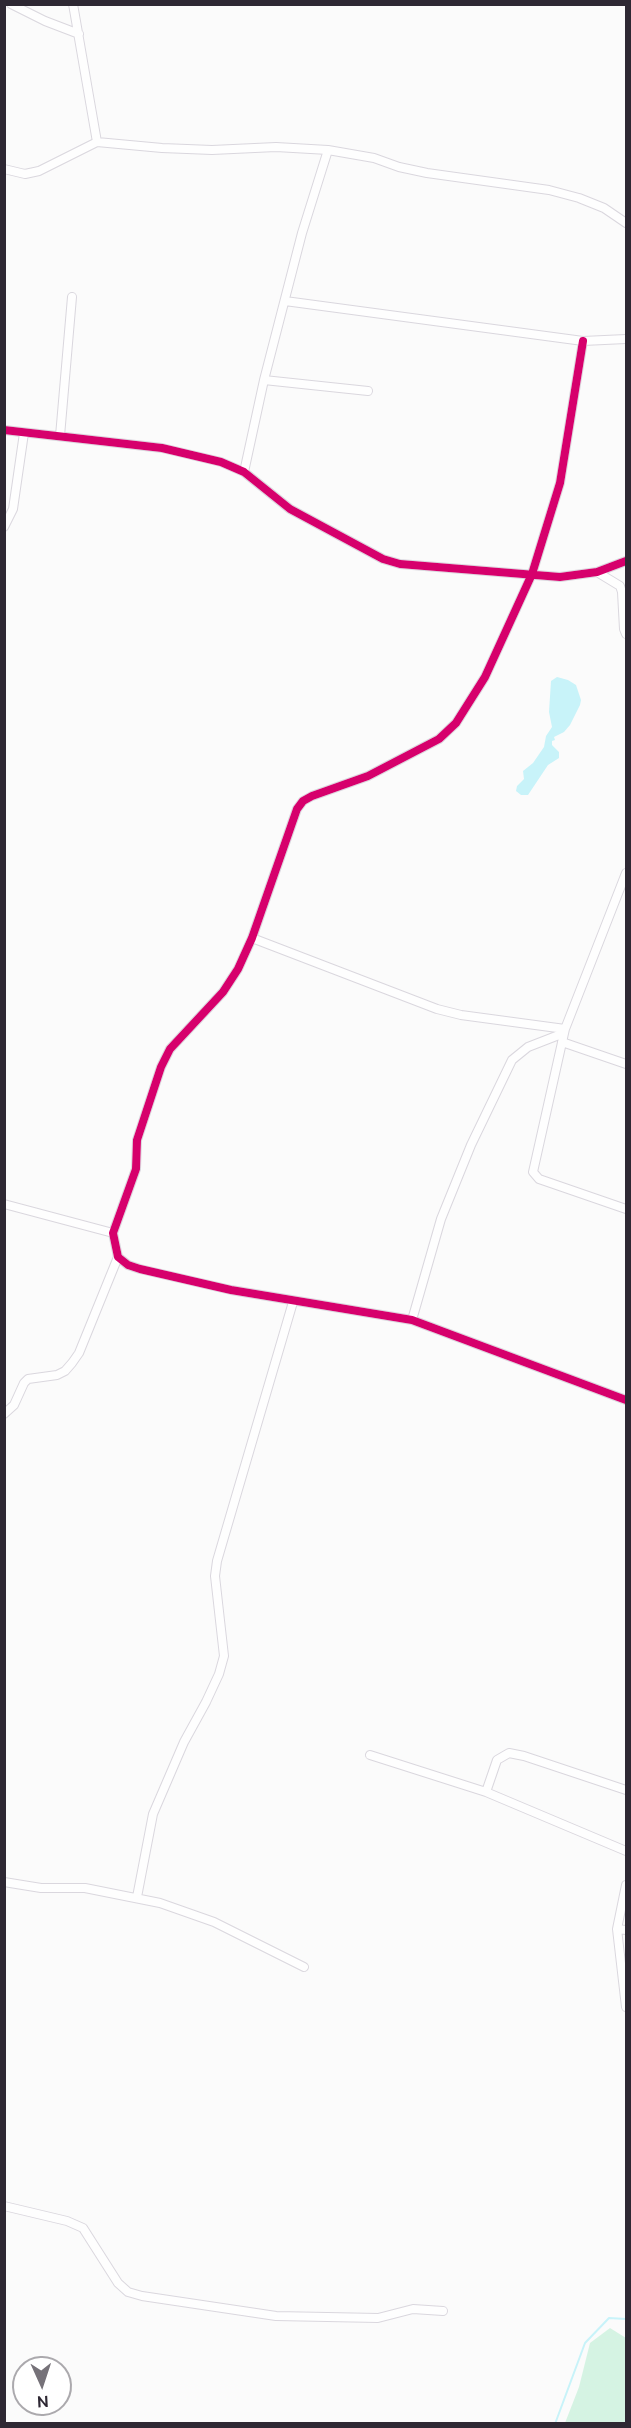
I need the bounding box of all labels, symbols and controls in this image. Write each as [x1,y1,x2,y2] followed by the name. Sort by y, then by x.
[12,2356,72,2416] north arrow
[36,2393,49,2411] text: N

